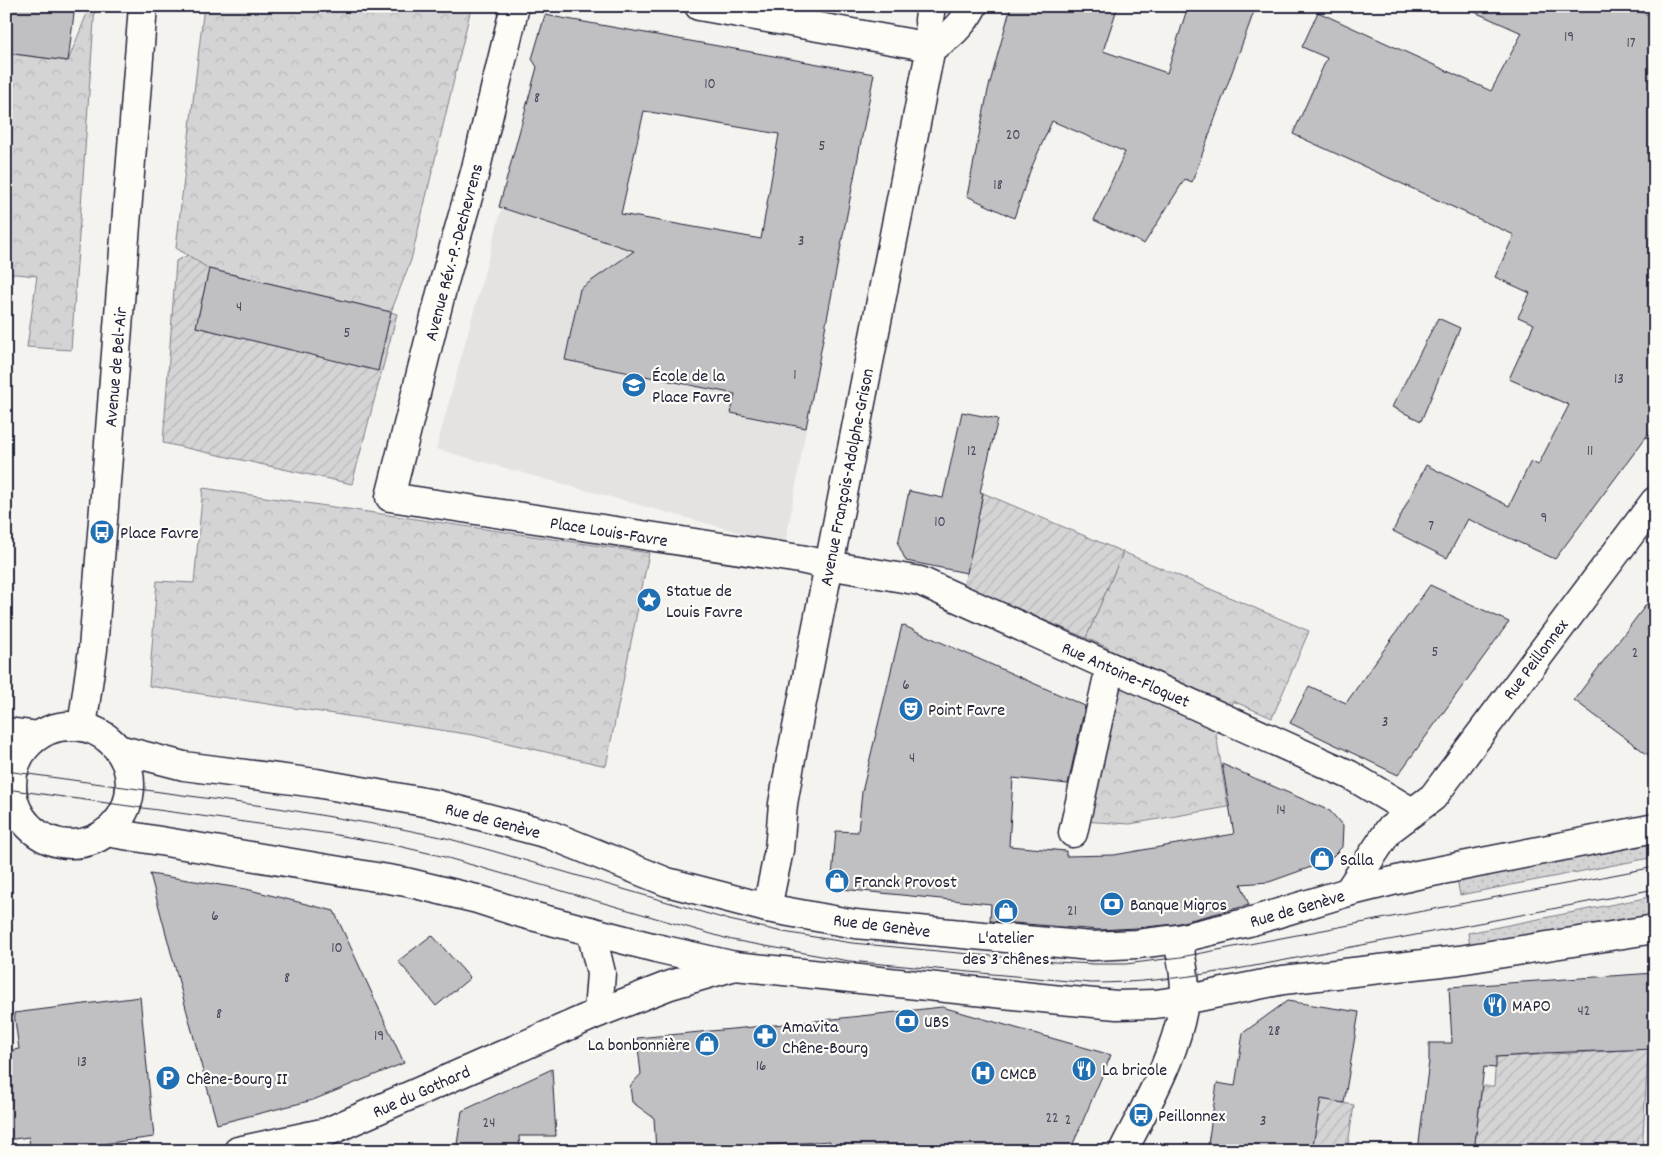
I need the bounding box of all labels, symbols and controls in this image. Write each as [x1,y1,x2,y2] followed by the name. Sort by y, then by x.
[1564,27,1574,49] house number: 19
[1626,33,1636,55] house number: 17
[704,74,716,96] house number: 10
[534,88,540,110] house number: 8
[1006,125,1020,147] house number: 20
[819,136,826,158] house number: 5
[420,161,491,344] street label: Avenue Rév.-P.-Dechevrens
[993,175,1003,197] house number: 18
[798,231,804,253] house number: 3
[236,297,242,319] house number: 4
[100,306,135,428] street label: Avenue de Bel-Air
[344,323,351,345] house number: 5
[652,365,731,411] place label: École de la Place Favre
[793,365,797,387] house number: 1
[815,366,882,588] street label: Avenue François-Adolphe-Grison
[1614,369,1624,391] house number: 13
[621,372,647,398] school or university icon: École de la Place Favre
[967,441,977,463] house number: 12
[1587,441,1593,463] house number: 11
[1541,508,1547,530] house number: 9
[548,512,669,555] street label: Place Louis-Favre
[934,512,946,534] house number: 10
[1428,516,1434,538] house number: 7
[89,519,115,545] bus stop icon: Place Favre
[120,522,199,547] place label: Place Favre
[666,580,743,626] place label: Statue de Louis Favre
[636,587,662,613] place icon: Statue de Louis Favre
[1498,614,1576,706] street label: Rue Peillonnex
[1057,637,1193,716] street label: Rue Antoine-Floquet
[1432,642,1439,664] house number: 5
[1632,643,1638,665] house number: 2
[902,675,910,697] house number: 6
[898,696,924,722] theatre icon: Point Favre
[928,699,1005,724] place label: Point Favre
[1382,712,1388,734] house number: 3
[909,748,915,770] house number: 4
[442,798,543,847] street label: Rue de Genève
[1276,800,1286,822] house number: 14
[1309,846,1335,872] shop icon: Salla
[1340,849,1374,874] place label: Salla
[824,868,850,894] shop icon: Franck Provost
[854,871,957,896] place label: Franck Provost
[1247,885,1348,936] street label: Rue de Genève
[1099,891,1125,917] bank icon: Banque Migros
[1130,894,1227,919] place label: Banque Migros
[993,898,1019,924] shop icon: L'atelier des 3 chênes
[1067,901,1077,923] house number: 21
[211,906,219,928] house number: 6
[832,909,932,946] street label: Rue de Genève
[962,927,1050,973] place label: L'atelier des 3 chênes
[331,938,343,960] house number: 10
[284,968,290,990] house number: 8
[1482,992,1508,1018] restaurant icon: MAPO
[1512,995,1551,1020] place label: MAPO
[1578,1001,1590,1023] house number: 42
[216,1004,222,1026] house number: 8
[894,1008,920,1034] bank icon: UBS
[924,1011,949,1036] place label: UBS
[782,1016,868,1062] place label: Amavita Chêne-Bourg
[1268,1021,1280,1043] house number: 28
[752,1023,778,1049] pharmacy icon: Amavita Chêne-Bourg
[374,1026,384,1048] house number: 19
[694,1031,720,1057] shop icon: La bonbonnière
[588,1034,690,1059] place label: La bonbonnière
[77,1052,87,1074] house number: 13
[756,1056,766,1078] house number: 16
[1071,1056,1097,1082] restaurant icon: La bricole
[1102,1059,1167,1084] place label: La bricole
[970,1060,996,1086] hospital icon: CMCB
[369,1061,475,1126] street label: Rue du Gothard
[1000,1063,1037,1088] place label: CMCB
[155,1065,181,1091] parking icon: Chêne-Bourg II
[186,1068,288,1093] place label: Chêne-Bourg II
[1128,1102,1154,1128] bus stop icon: Peillonnex
[1158,1105,1226,1130] place label: Peillonnex
[1045,1108,1059,1130] house number: 22
[1065,1110,1071,1132] house number: 2
[1260,1111,1266,1133] house number: 3
[483,1113,495,1135] house number: 24

